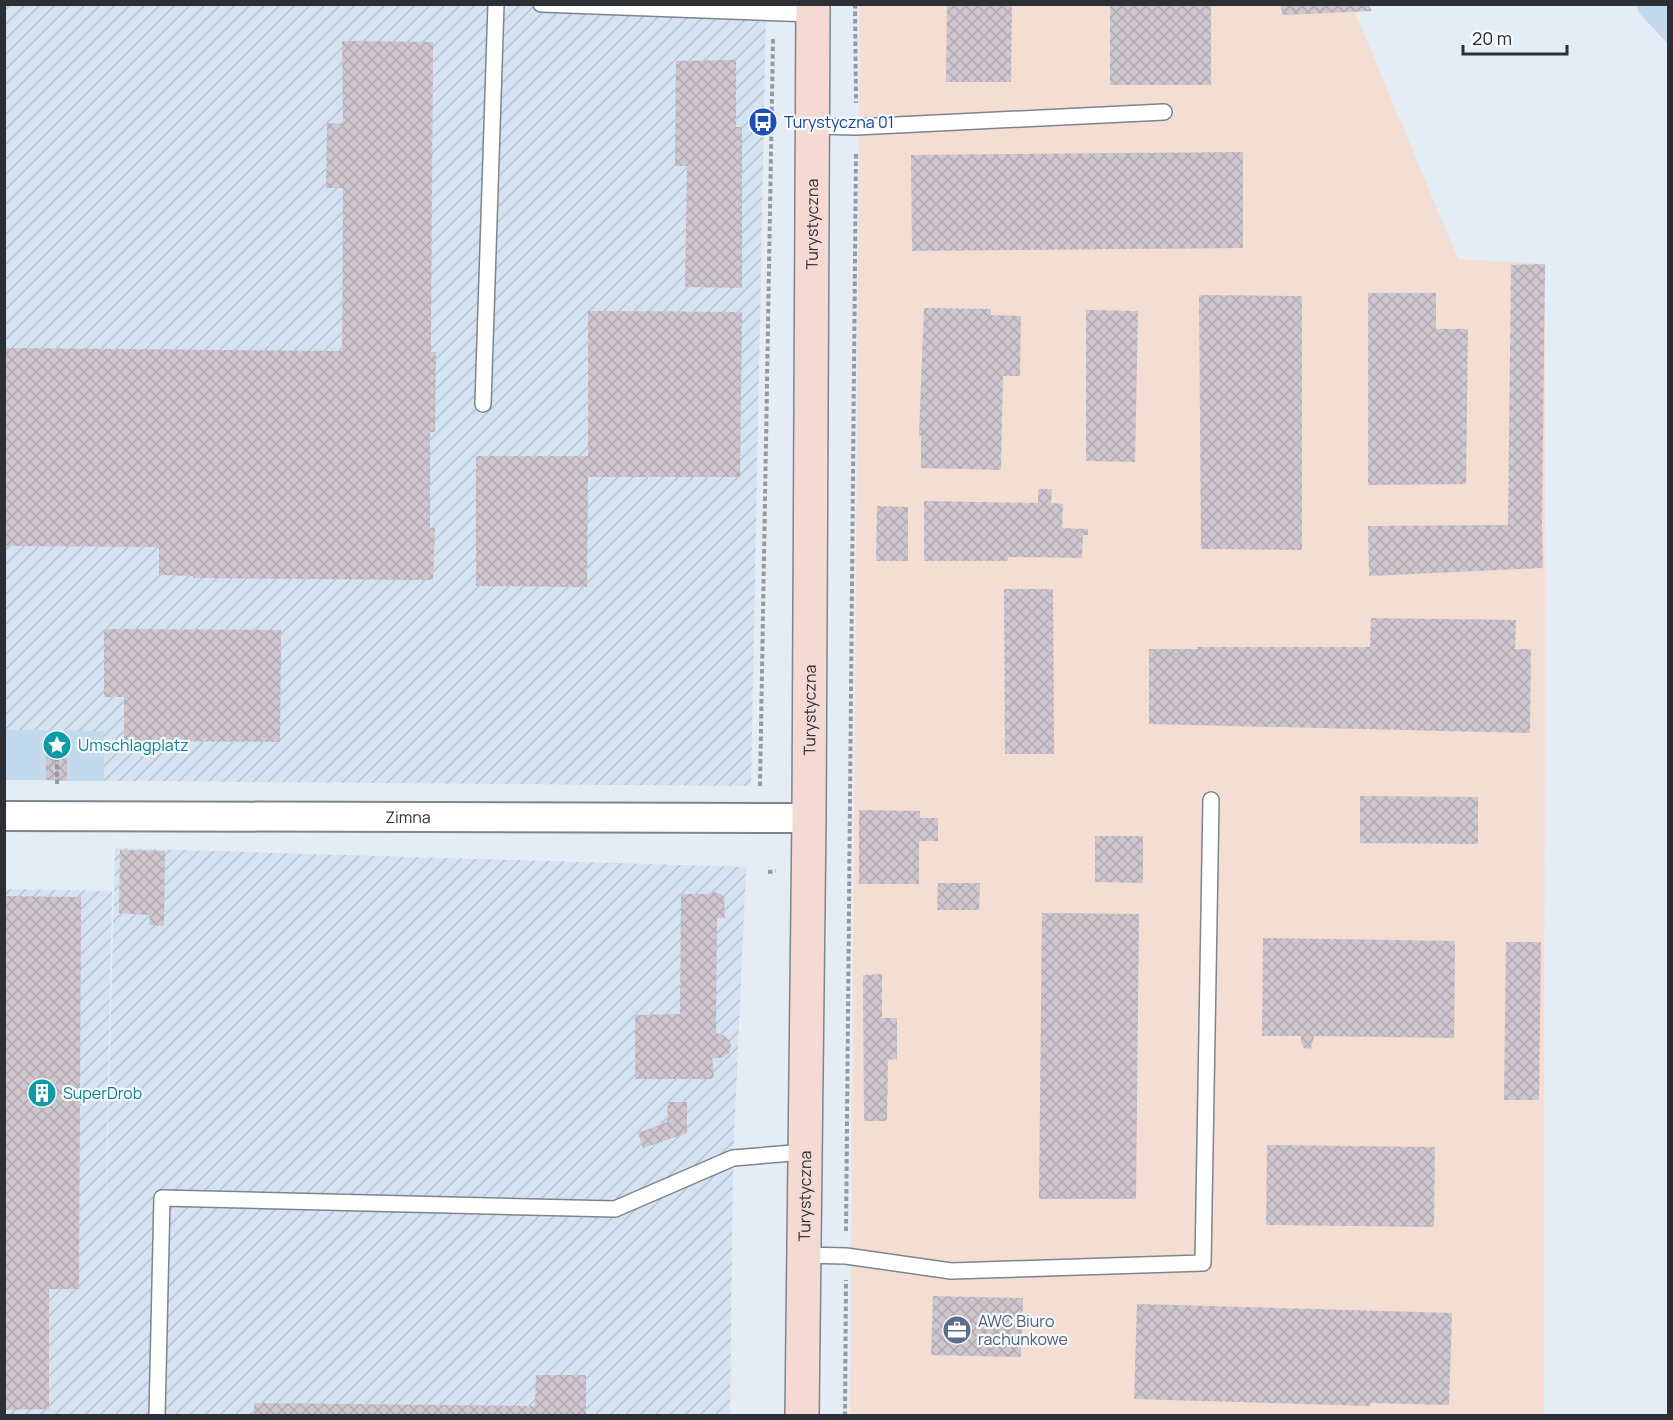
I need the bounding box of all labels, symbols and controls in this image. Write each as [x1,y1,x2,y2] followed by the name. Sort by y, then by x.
[1463,18,1566,56] scale bar
[1472,26,1512,50] text: 20 m
[747,106,779,138] bus stop icon: Turystyczna 01
[784,111,894,133] place label: Turystyczna 01
[801,179,823,270] street label: Turystyczna
[798,665,821,756] street label: Turystyczna
[41,729,73,761] place icon: Umschlagplatz
[78,734,189,756] place label: Umschlagplatz
[385,806,431,828] street label: Zimna
[26,1077,58,1109] building icon: SuperDrob
[63,1082,142,1104] place label: SuperDrob
[793,1150,816,1242] street label: Turystyczna
[978,1310,1068,1350] place label: AWC Biuro rachunkowe
[941,1314,973,1346] office icon: AWC Biuro rachunkowe

